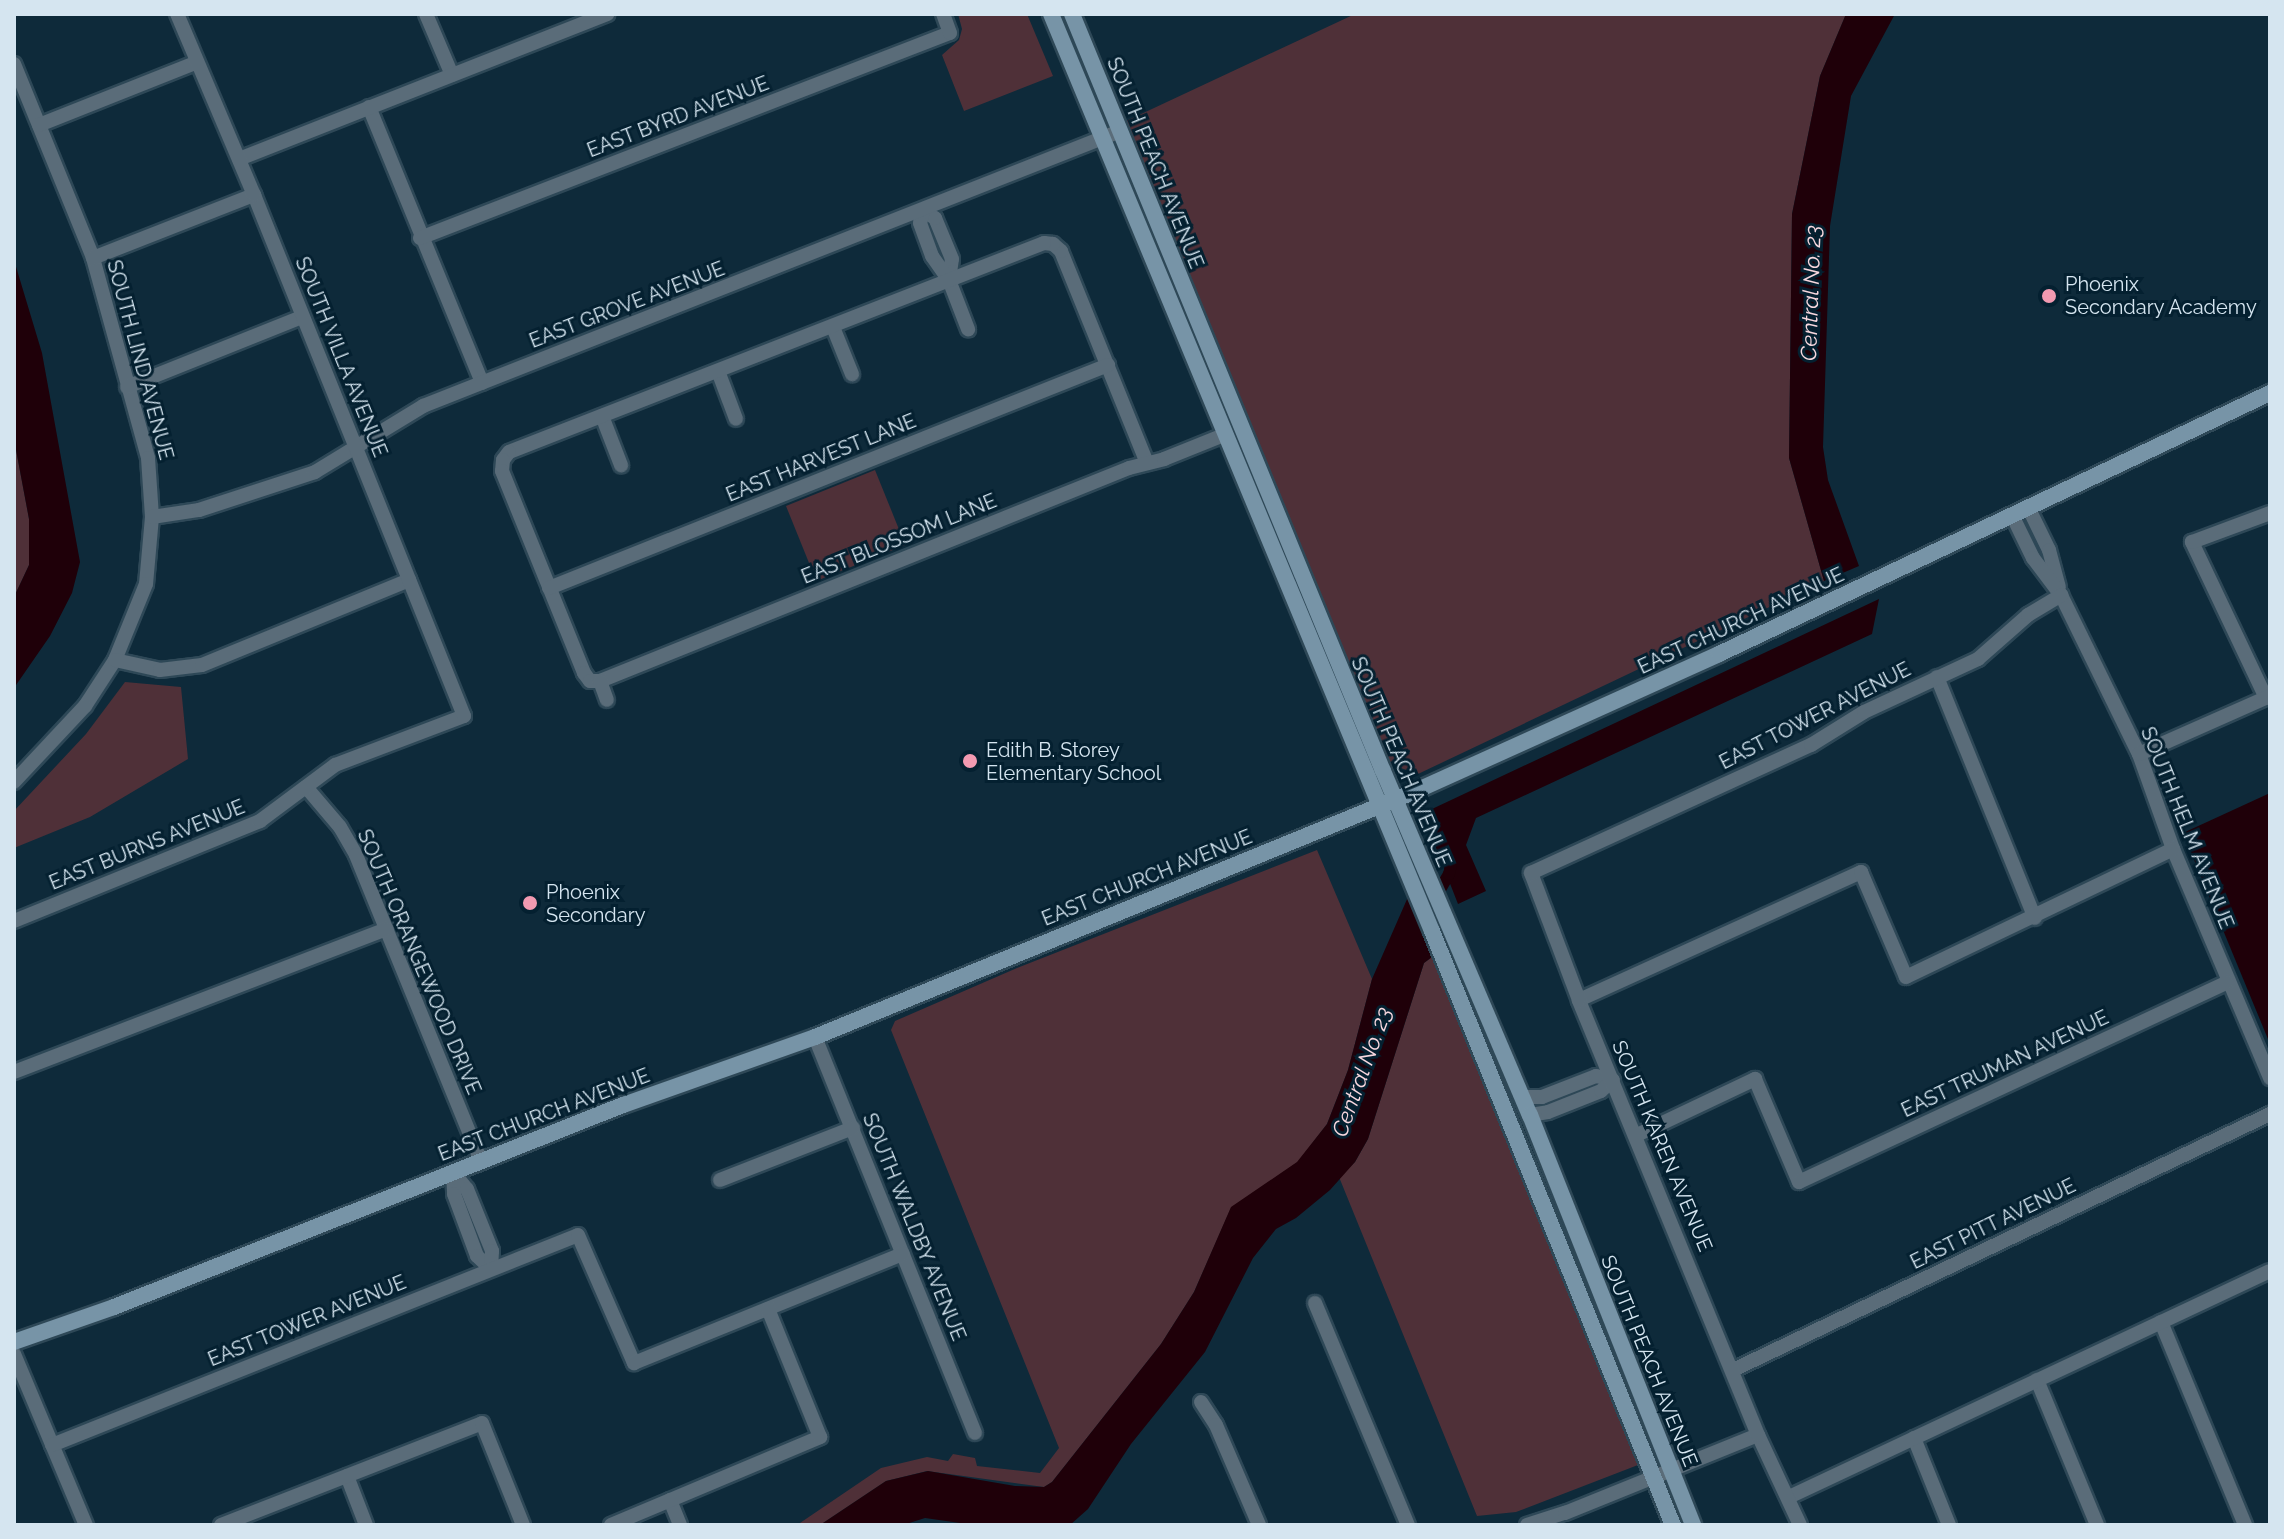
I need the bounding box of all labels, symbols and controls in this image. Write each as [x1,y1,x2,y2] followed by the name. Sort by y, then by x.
[1101,54,1209,272] street label: SOUTH PEACH AVENUE
[583,71,773,163] street label: EAST BYRD AVENUE
[1795,224,1827,362] water label: Central No. 23
[289,253,393,461] street label: SOUTH VILLA AVENUE
[525,256,729,354] street label: EAST GROVE AVENUE
[102,257,178,463] street label: SOUTH LIND AVENUE
[2065,272,2258,319] place label: Phoenix Secondary Academy
[2040,287,2058,305] marker: Phoenix Secondary Academy
[722,409,920,507] street label: EAST HARVEST LANE
[798,489,1000,589] street label: EAST BLOSSOM LANE
[1634,562,1848,680] street label: EAST CHURCH AVENUE
[1346,653,1456,871] street label: SOUTH PEACH AVENUE
[1715,657,1915,775] street label: EAST TOWER AVENUE
[2135,723,2239,933] street label: SOUTH HELM AVENUE
[986,738,1162,785] place label: Edith B. Storey Elementary School
[961,752,979,770] marker: Edith B. Storey Elementary School
[45,795,249,895] street label: EAST BURNS AVENUE
[1038,825,1256,931] street label: EAST CHURCH AVENUE
[352,826,486,1098] street label: SOUTH ORANGEWOOD DRIVE
[546,880,646,927] place label: Phoenix Secondary
[521,894,539,912] marker: Phoenix Secondary
[1326,1003,1398,1141] water label: Central No. 23
[1897,1005,2113,1123] street label: EAST TRUMAN AVENUE
[1607,1037,1717,1255] street label: SOUTH KAREN AVENUE
[434,1063,654,1167] street label: EAST CHURCH AVENUE
[857,1109,971,1345] street label: SOUTH WALDBY AVENUE
[1906,1173,2080,1275] street label: EAST PITT AVENUE
[1595,1252,1703,1470] street label: SOUTH PEACH AVENUE
[204,1270,410,1372] street label: EAST TOWER AVENUE

